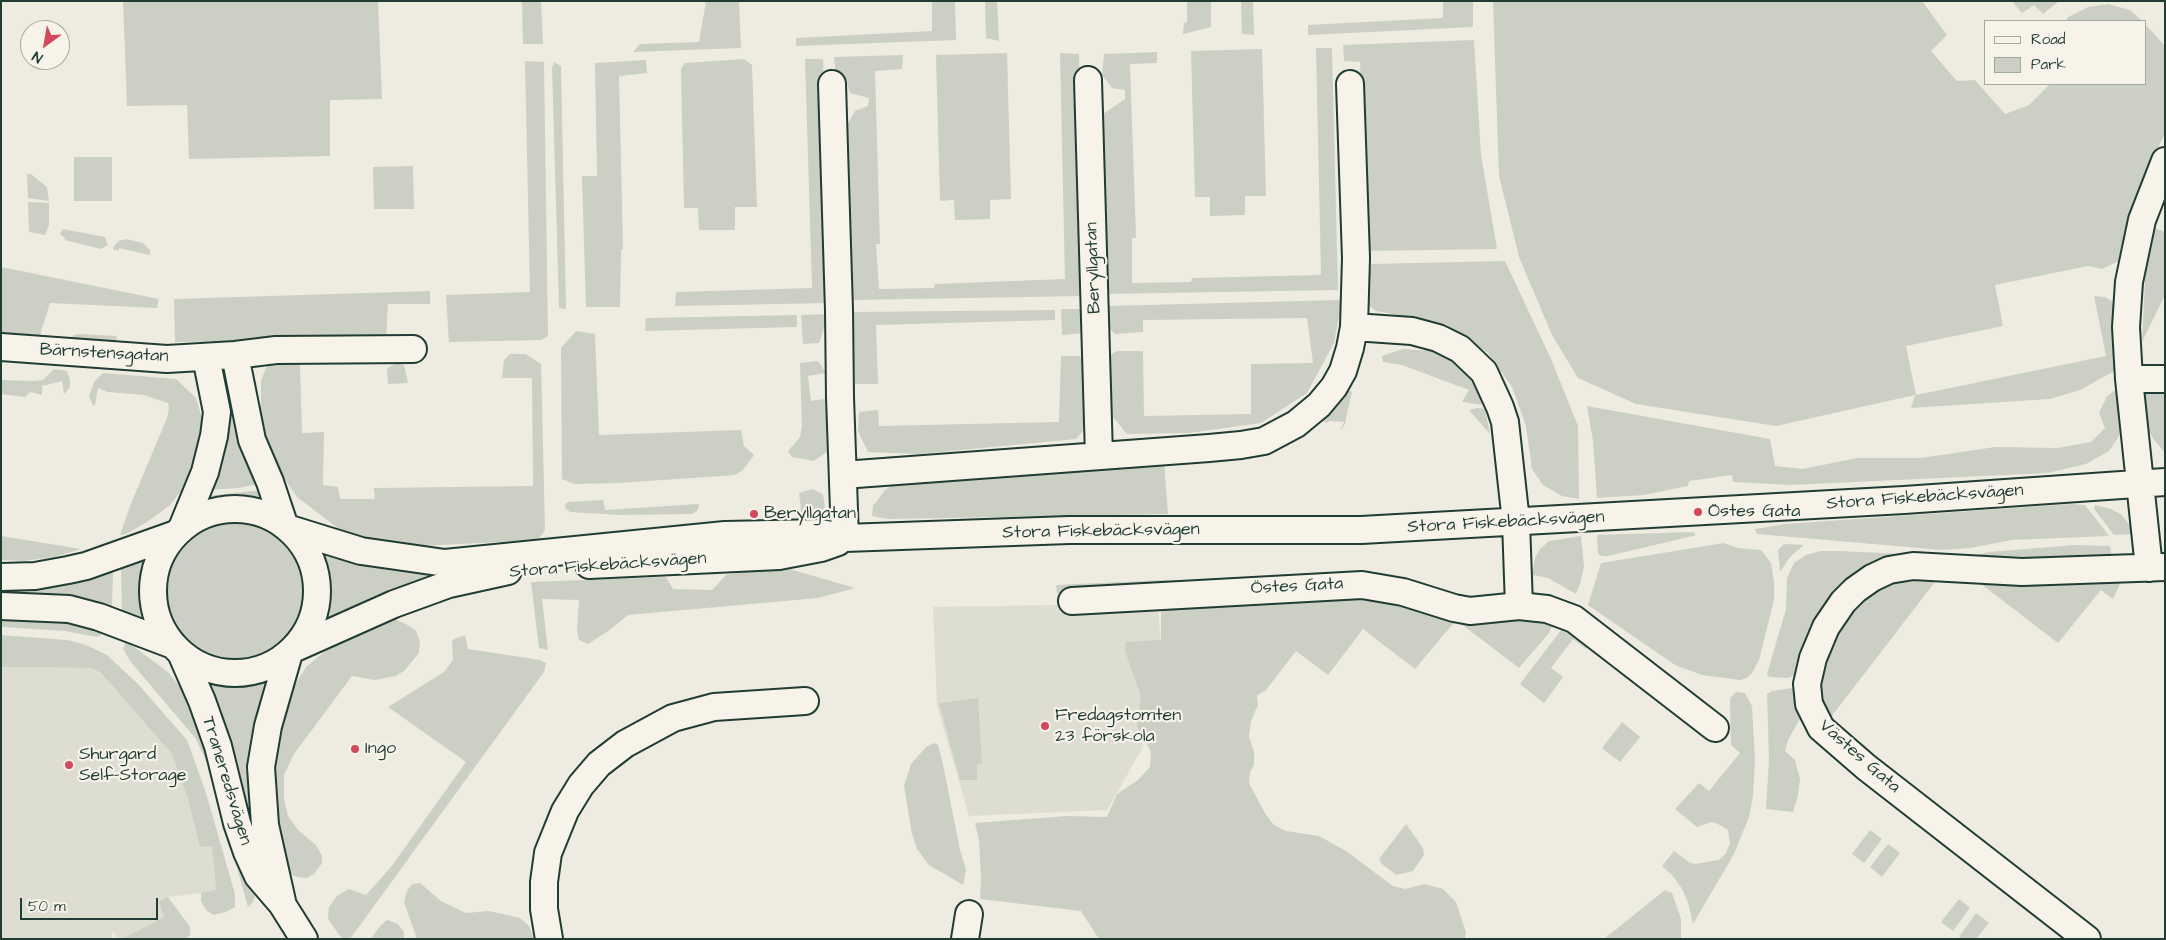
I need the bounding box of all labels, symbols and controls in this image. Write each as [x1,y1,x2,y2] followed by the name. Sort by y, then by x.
[20,20,70,70] north arrow
[1984,20,2146,85] legend
[2031,29,2065,50] text: Road
[29,46,47,68] text: N
[2031,54,2066,75] text: Park
[1082,222,1106,314] street label: Beryllgatan
[39,340,169,368] street label: Bärnstensgatan
[1826,480,2024,516] street label: Stora Fiskebäcksvägen
[1708,501,1800,523] place label: Östes Gata
[764,503,856,525] place label: Beryllgatan
[1692,506,1704,518] marker: Östes Gata
[1407,507,1605,539] street label: Stora Fiskebäcksvägen
[748,508,760,520] marker: Beryllgatan
[1002,519,1200,545] street label: Stora Fiskebäcksvägen
[509,548,707,584] street label: Stora Fiskebäcksvägen
[1250,574,1344,600] street label: Östes Gata
[1055,705,1181,748] place label: Fredagstomten 23 förskola
[196,714,256,848] street label: Traneredsvägen
[1814,716,1904,798] street label: Västes Gata
[1039,720,1051,732] marker: Fredagstomten 23 förskola
[365,738,396,760] place label: Ingo
[349,743,361,755] marker: Ingo
[79,744,186,786] place label: Shurgard Self-Storage
[63,759,75,771] marker: Shurgard Self-Storage
[22,888,160,920] scale bar
[28,896,66,917] text: 50 m

